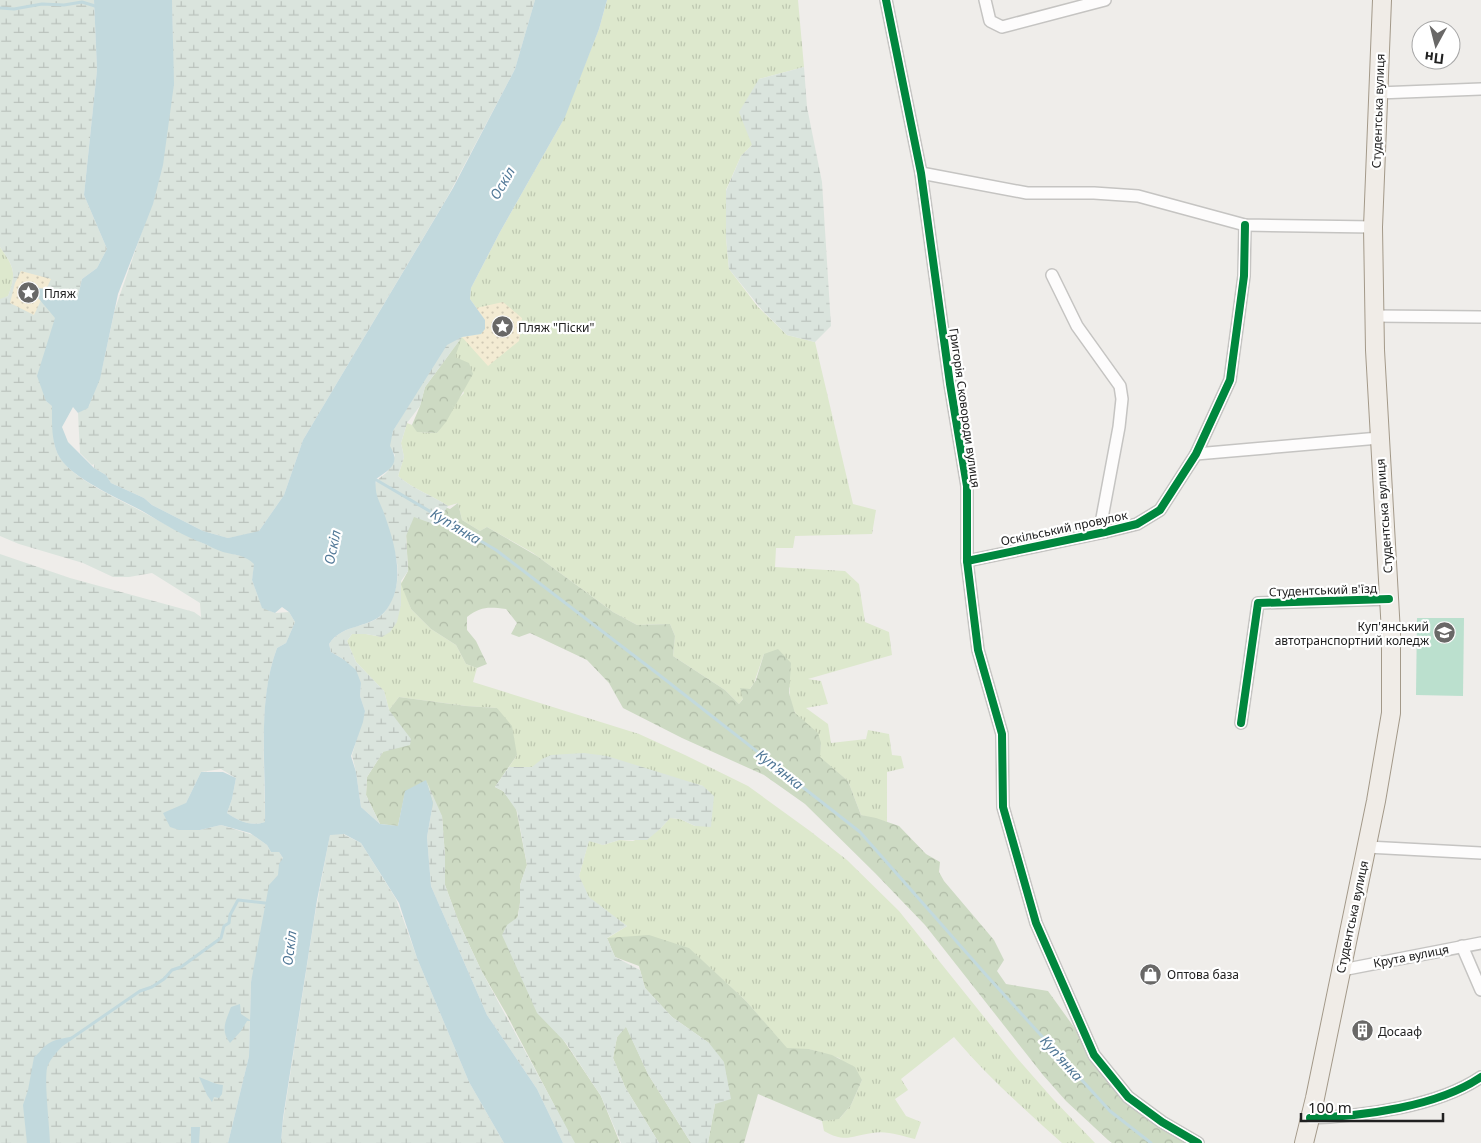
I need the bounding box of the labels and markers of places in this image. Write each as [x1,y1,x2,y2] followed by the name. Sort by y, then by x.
[16,281,40,305] place icon: Пляж
[44,285,77,302] place label: Пляж
[490,315,514,339] place icon: Пляж "Піски"
[518,319,595,336] place label: Пляж "Піски"
[1275,618,1430,649] place label: Куп'янський автотранспортний коледж
[1433,621,1457,645] school or university icon: Куп'янський автотранспортний коледж
[1139,962,1163,986] shop icon: Оптова база
[1167,966,1239,983] place label: Оптова база
[1350,1019,1374,1043] building icon: Досааф
[1378,1023,1422,1040] place label: Досааф

